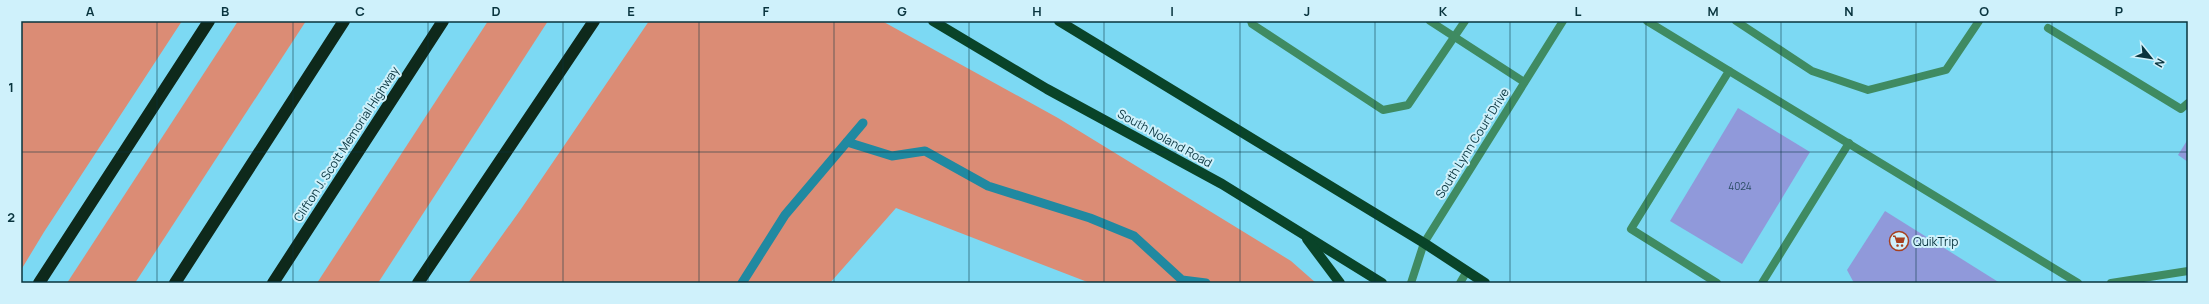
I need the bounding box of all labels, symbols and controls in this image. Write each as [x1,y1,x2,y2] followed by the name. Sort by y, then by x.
[86,2,95,20] text: A
[221,2,229,20] text: B
[355,2,365,20] text: C
[491,2,501,20] text: D
[627,2,635,20] text: E
[763,2,770,20] text: F
[897,2,907,20] text: G
[1032,2,1042,20] text: H
[1170,2,1174,20] text: I
[1304,2,1310,20] text: J
[1439,2,1448,20] text: K
[1575,2,1582,20] text: L
[1707,2,1719,20] text: M
[1844,2,1854,20] text: N
[1979,2,1989,20] text: O
[2115,2,2123,20] text: P
[2131,38,2171,78] north arrow
[2152,56,2169,71] text: N
[289,62,403,225] street label: Clifton J. Scott Memorial Highway
[8,78,14,96] text: 1
[1431,85,1513,201] street label: South Lynn Court Drive
[1115,105,1215,171] street label: South Noland Road
[1728,179,1752,193] house number: 4024
[7,208,15,226] text: 2
[1888,230,1910,252] supermarket icon: QuikTrip
[1913,233,1958,250] place label: QuikTrip

